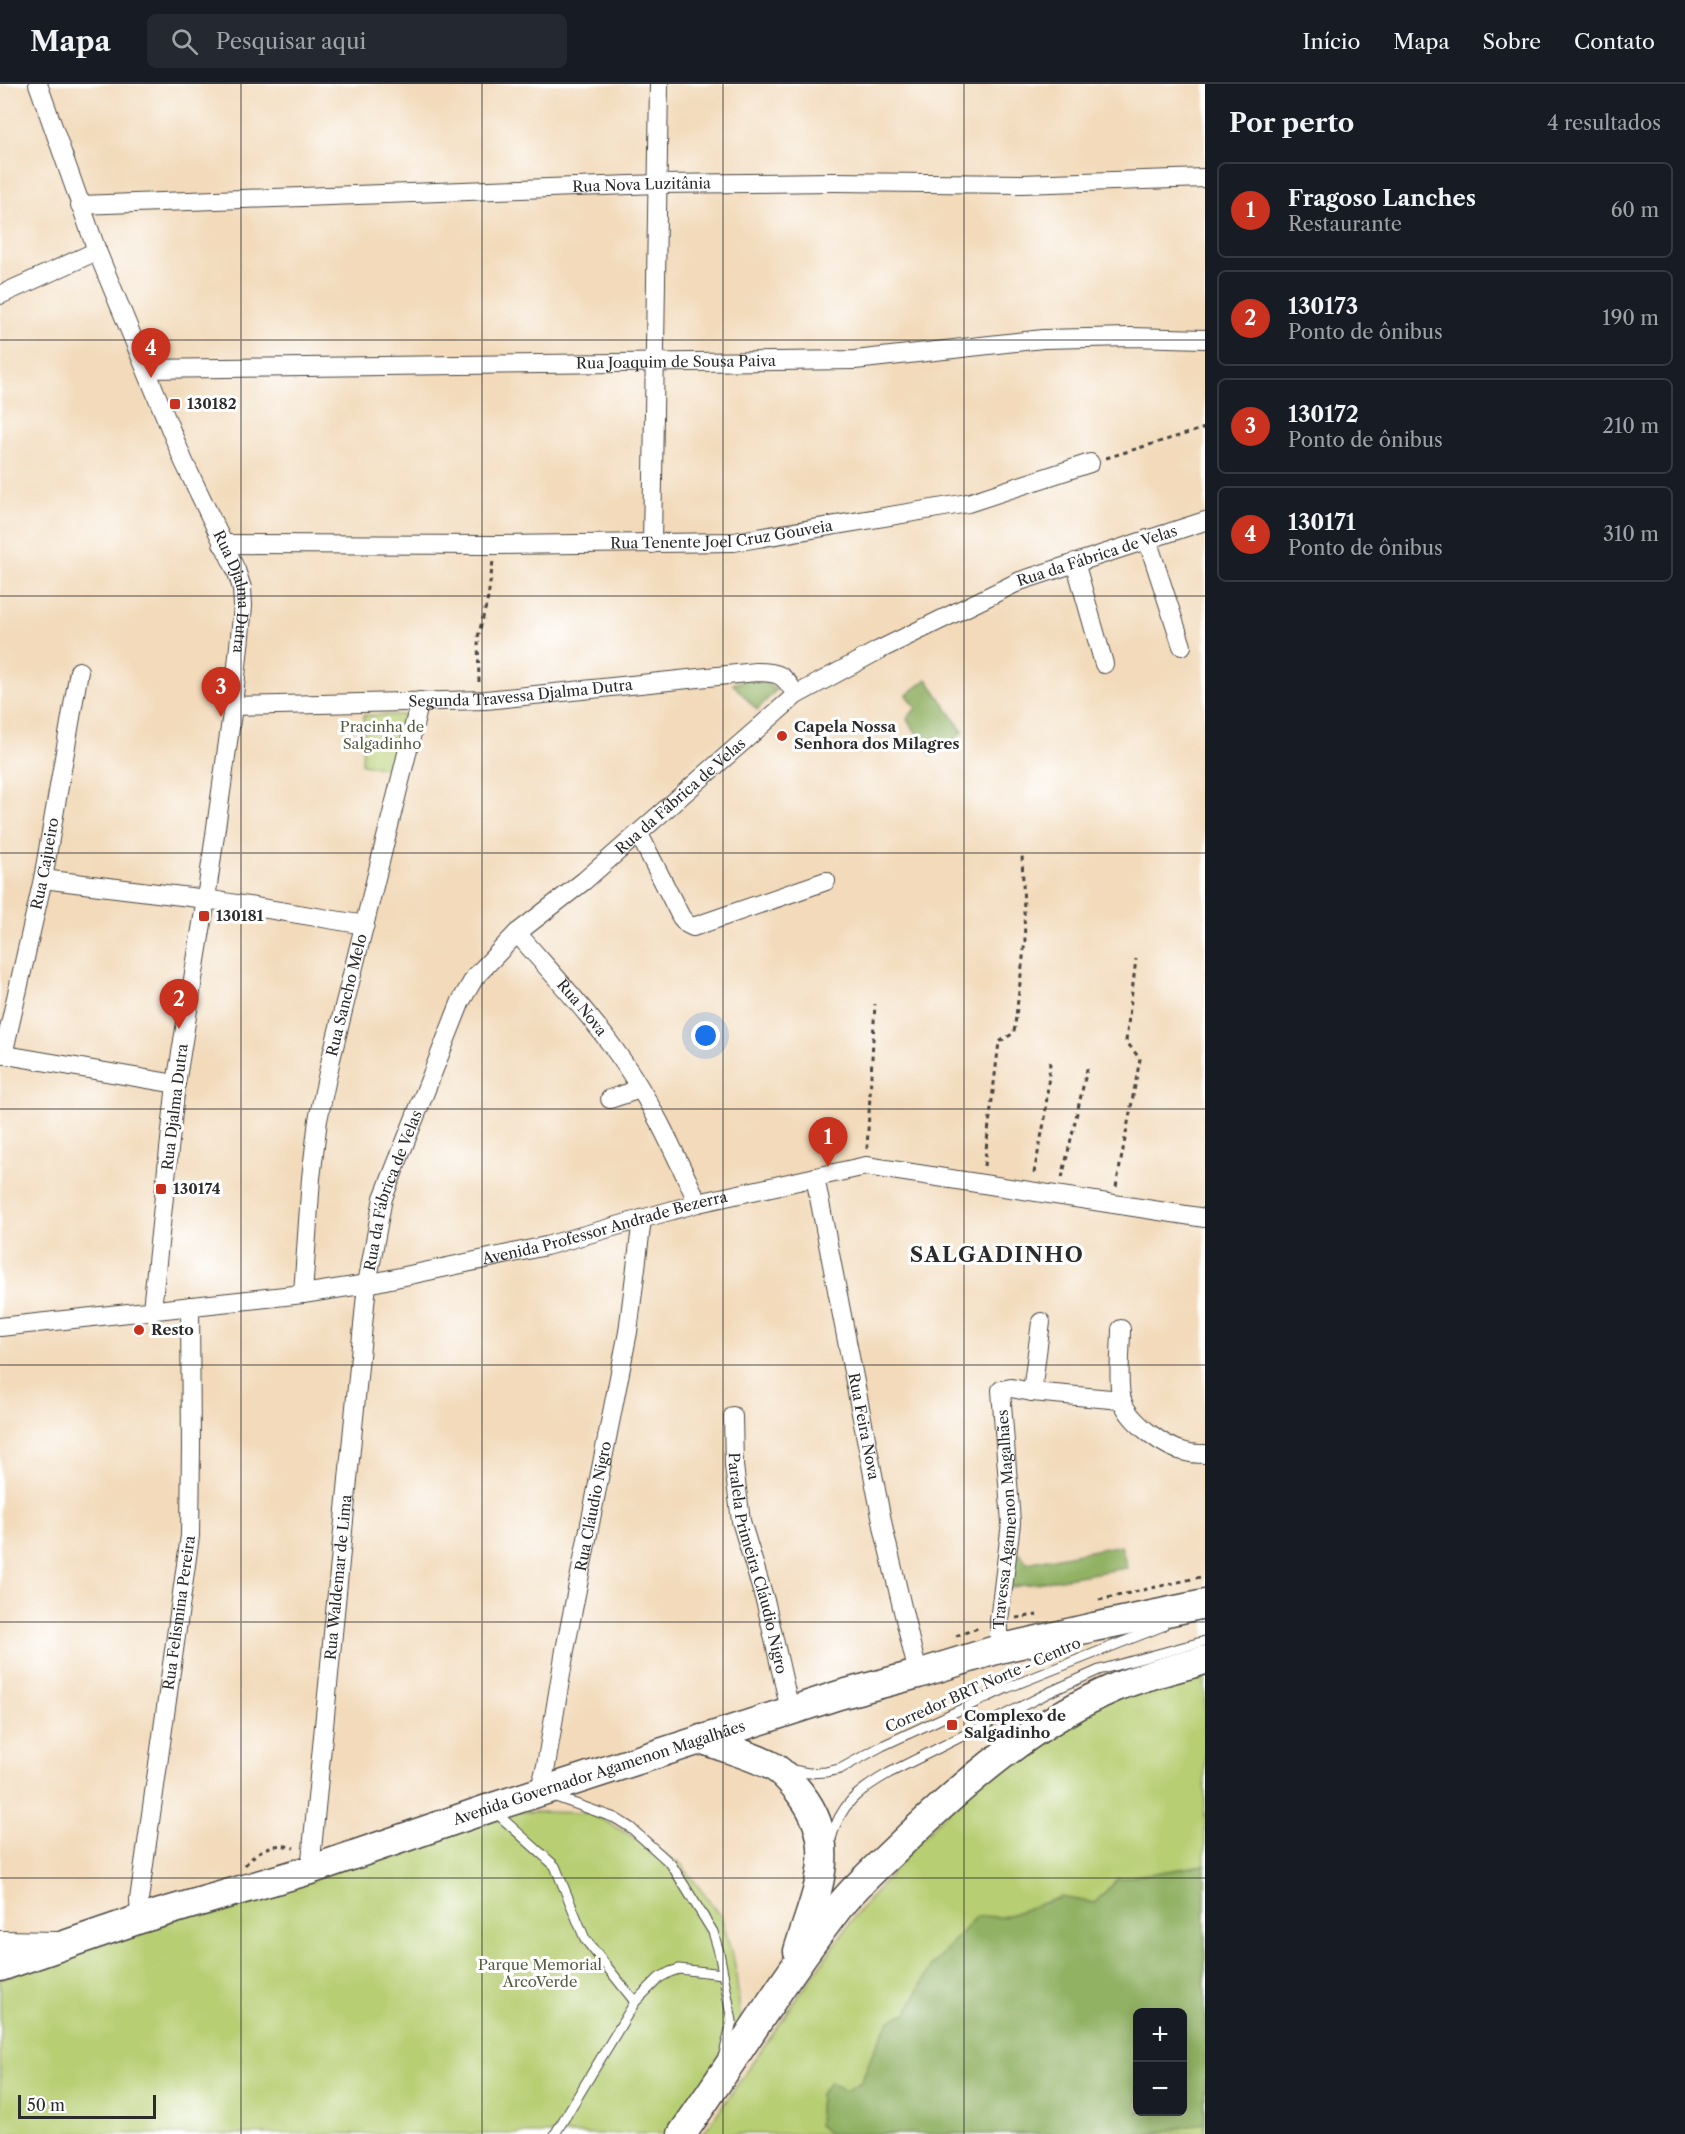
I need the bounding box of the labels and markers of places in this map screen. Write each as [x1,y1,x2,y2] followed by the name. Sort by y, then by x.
[132,328,170,378] pin: 4
[187,394,237,413] place label: 130182
[168,397,182,411] marker: 130182
[202,668,240,717] pin: 3
[794,717,959,753] place label: Capela Nossa Senhora dos Milagres
[775,729,789,743] marker: Capela Nossa Senhora dos Milagres
[216,906,264,925] place label: 130181
[197,909,211,923] marker: 130181
[160,980,198,1029] pin: 2
[808,1118,848,1167] pin: 1
[173,1179,221,1198] place label: 130174
[154,1182,168,1196] marker: 130174
[151,1320,194,1339] place label: Resto
[132,1323,146,1337] marker: Resto
[964,1706,1066,1742] place label: Complexo de Salgadinho
[945,1718,959,1732] marker: Complexo de Salgadinho

